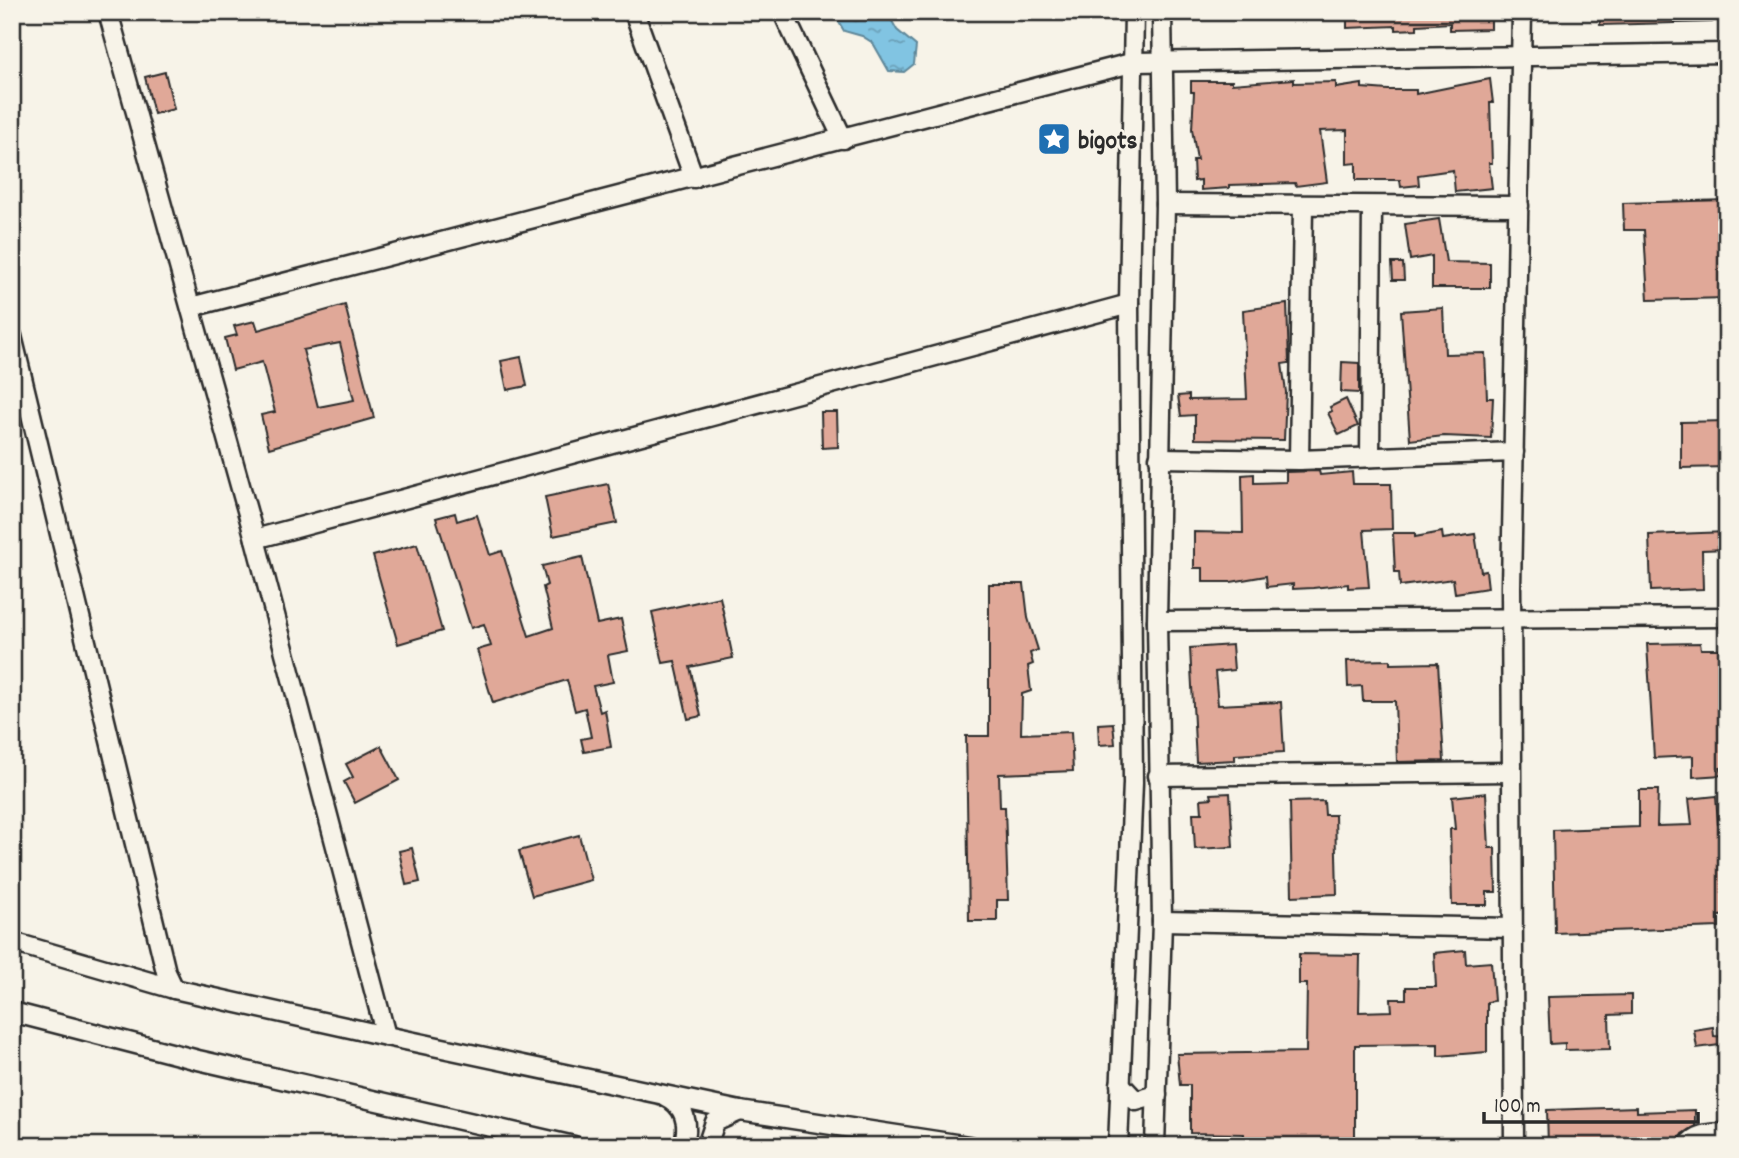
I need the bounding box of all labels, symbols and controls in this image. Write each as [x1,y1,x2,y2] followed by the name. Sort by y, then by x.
[1035,120,1073,158] place icon: bigots
[1078,124,1138,161] place label: bigots
[1484,1081,1697,1125] scale bar
[1494,1093,1541,1123] text: 100 m

